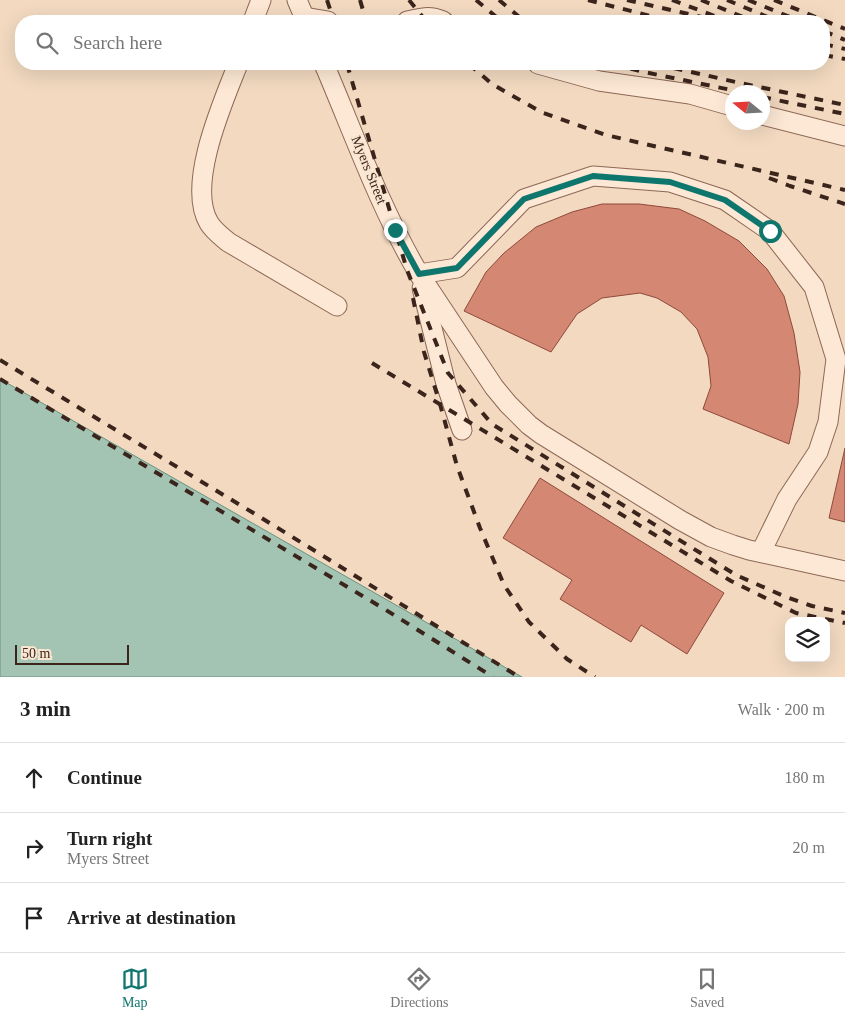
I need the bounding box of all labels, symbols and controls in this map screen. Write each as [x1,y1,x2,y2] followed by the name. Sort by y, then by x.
[15,15,830,70] search box
[33,29,61,57] icon: search
[73,32,162,53] text: Search here
[725,85,770,130] north arrow
[349,134,389,206] street label: Myers Street
[384,219,407,242] route end
[759,220,782,243] route start
[785,617,830,662] map controls
[785,617,830,662] button: layers
[15,642,129,665] scale bar
[22,646,50,661] text: 50 m
[20,697,71,721] text: 3 min
[738,701,825,718] text: Walk · 200 m
[20,764,48,792] icon: ahead
[67,767,142,788] text: Continue
[785,769,825,786] text: 180 m
[67,828,152,849] text: Turn right
[20,834,48,862] icon: right
[793,839,825,856] text: 20 m
[67,850,149,867] text: Myers Street
[20,904,48,932] icon: arrive
[67,907,236,928] text: Arrive at destination
[121,965,149,1011] tab: Map
[390,965,449,1011] tab: Directions
[690,965,724,1011] tab: Saved

